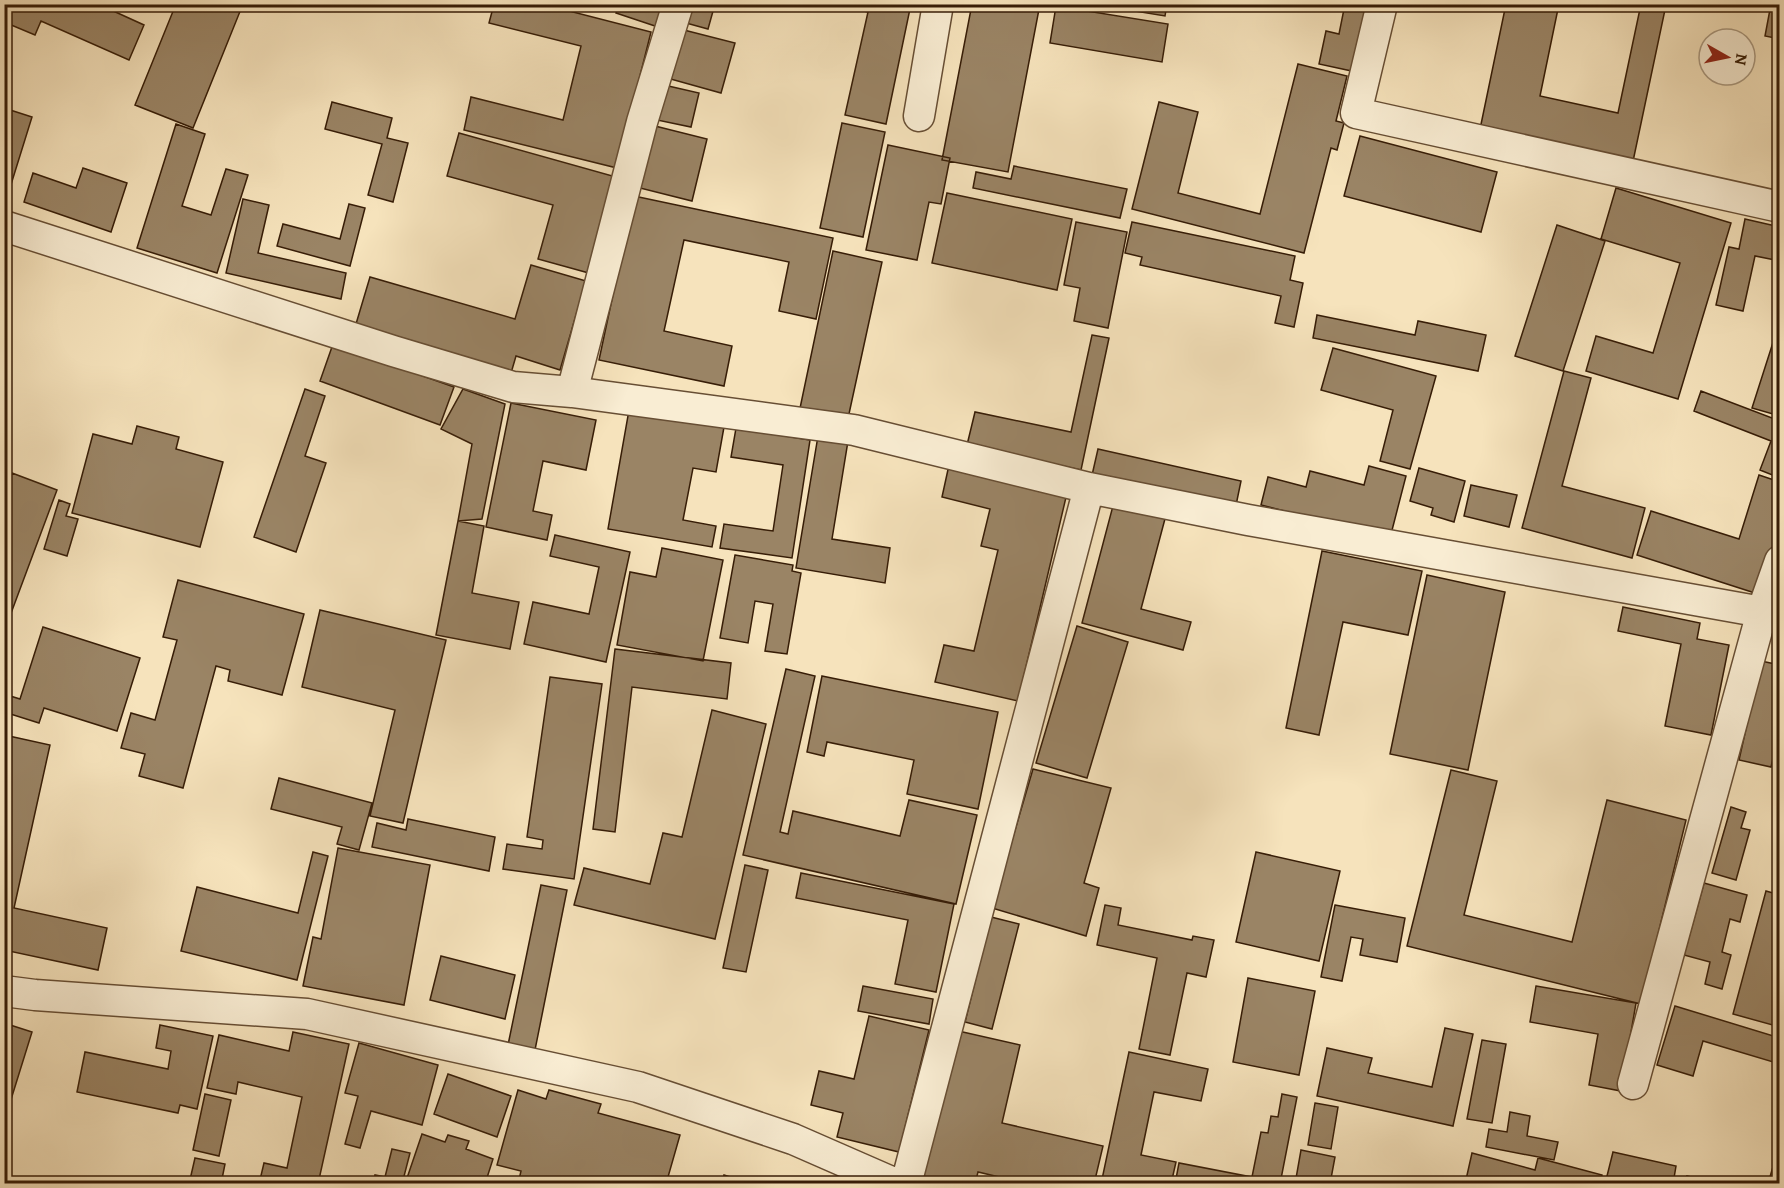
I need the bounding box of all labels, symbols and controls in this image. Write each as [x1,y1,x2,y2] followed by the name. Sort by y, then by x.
[1697,27,1757,87] north arrow
[1729,52,1753,67] text: N

